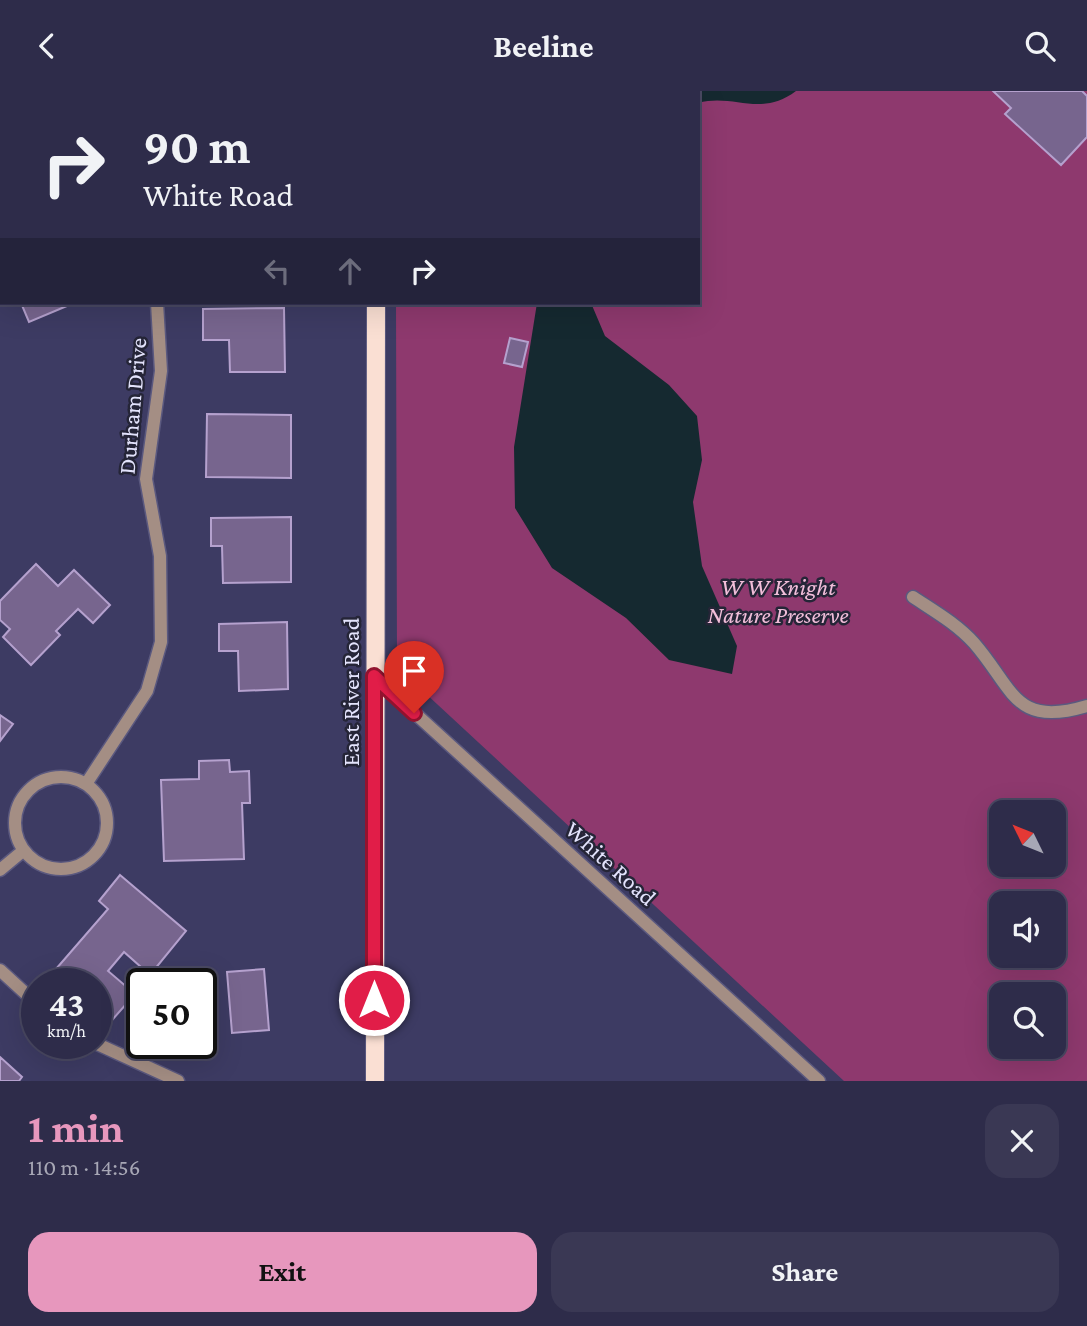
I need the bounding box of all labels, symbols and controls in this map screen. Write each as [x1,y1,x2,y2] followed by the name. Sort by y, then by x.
[28,27,66,65] icon: back
[1021,27,1059,65] icon: search
[493,28,594,64] text: Beeline
[28,119,119,210] icon: right
[143,119,250,174] text: 90 m
[143,177,293,213] text: White Road
[258,252,296,290] icon: left
[331,252,369,290] icon: ahead
[404,252,442,290] icon: right
[113,337,151,475] street label: Durham Drive
[707,573,849,628] park label: W W Knight Nature Preserve
[337,617,364,766] street label: East River Road
[384,641,444,713] pin
[395,652,433,690] icon: arrive
[989,800,1066,877] north arrow
[989,800,1066,1059] map controls
[560,815,662,911] street label: White Road
[989,891,1066,968] button: sound
[337,963,411,1037] position arrow
[126,968,217,1059] speed limit sign: 50
[989,982,1066,1059] button: search
[49,985,84,1024] text: 43
[47,1021,86,1041] text: km/h
[28,1104,124,1151] text: 1 min
[985,1104,1059,1178] button: close
[28,1154,140,1180] text: 110 m · 14:56
[28,1232,537,1312] button: Exit
[551,1232,1059,1312] button: Share

